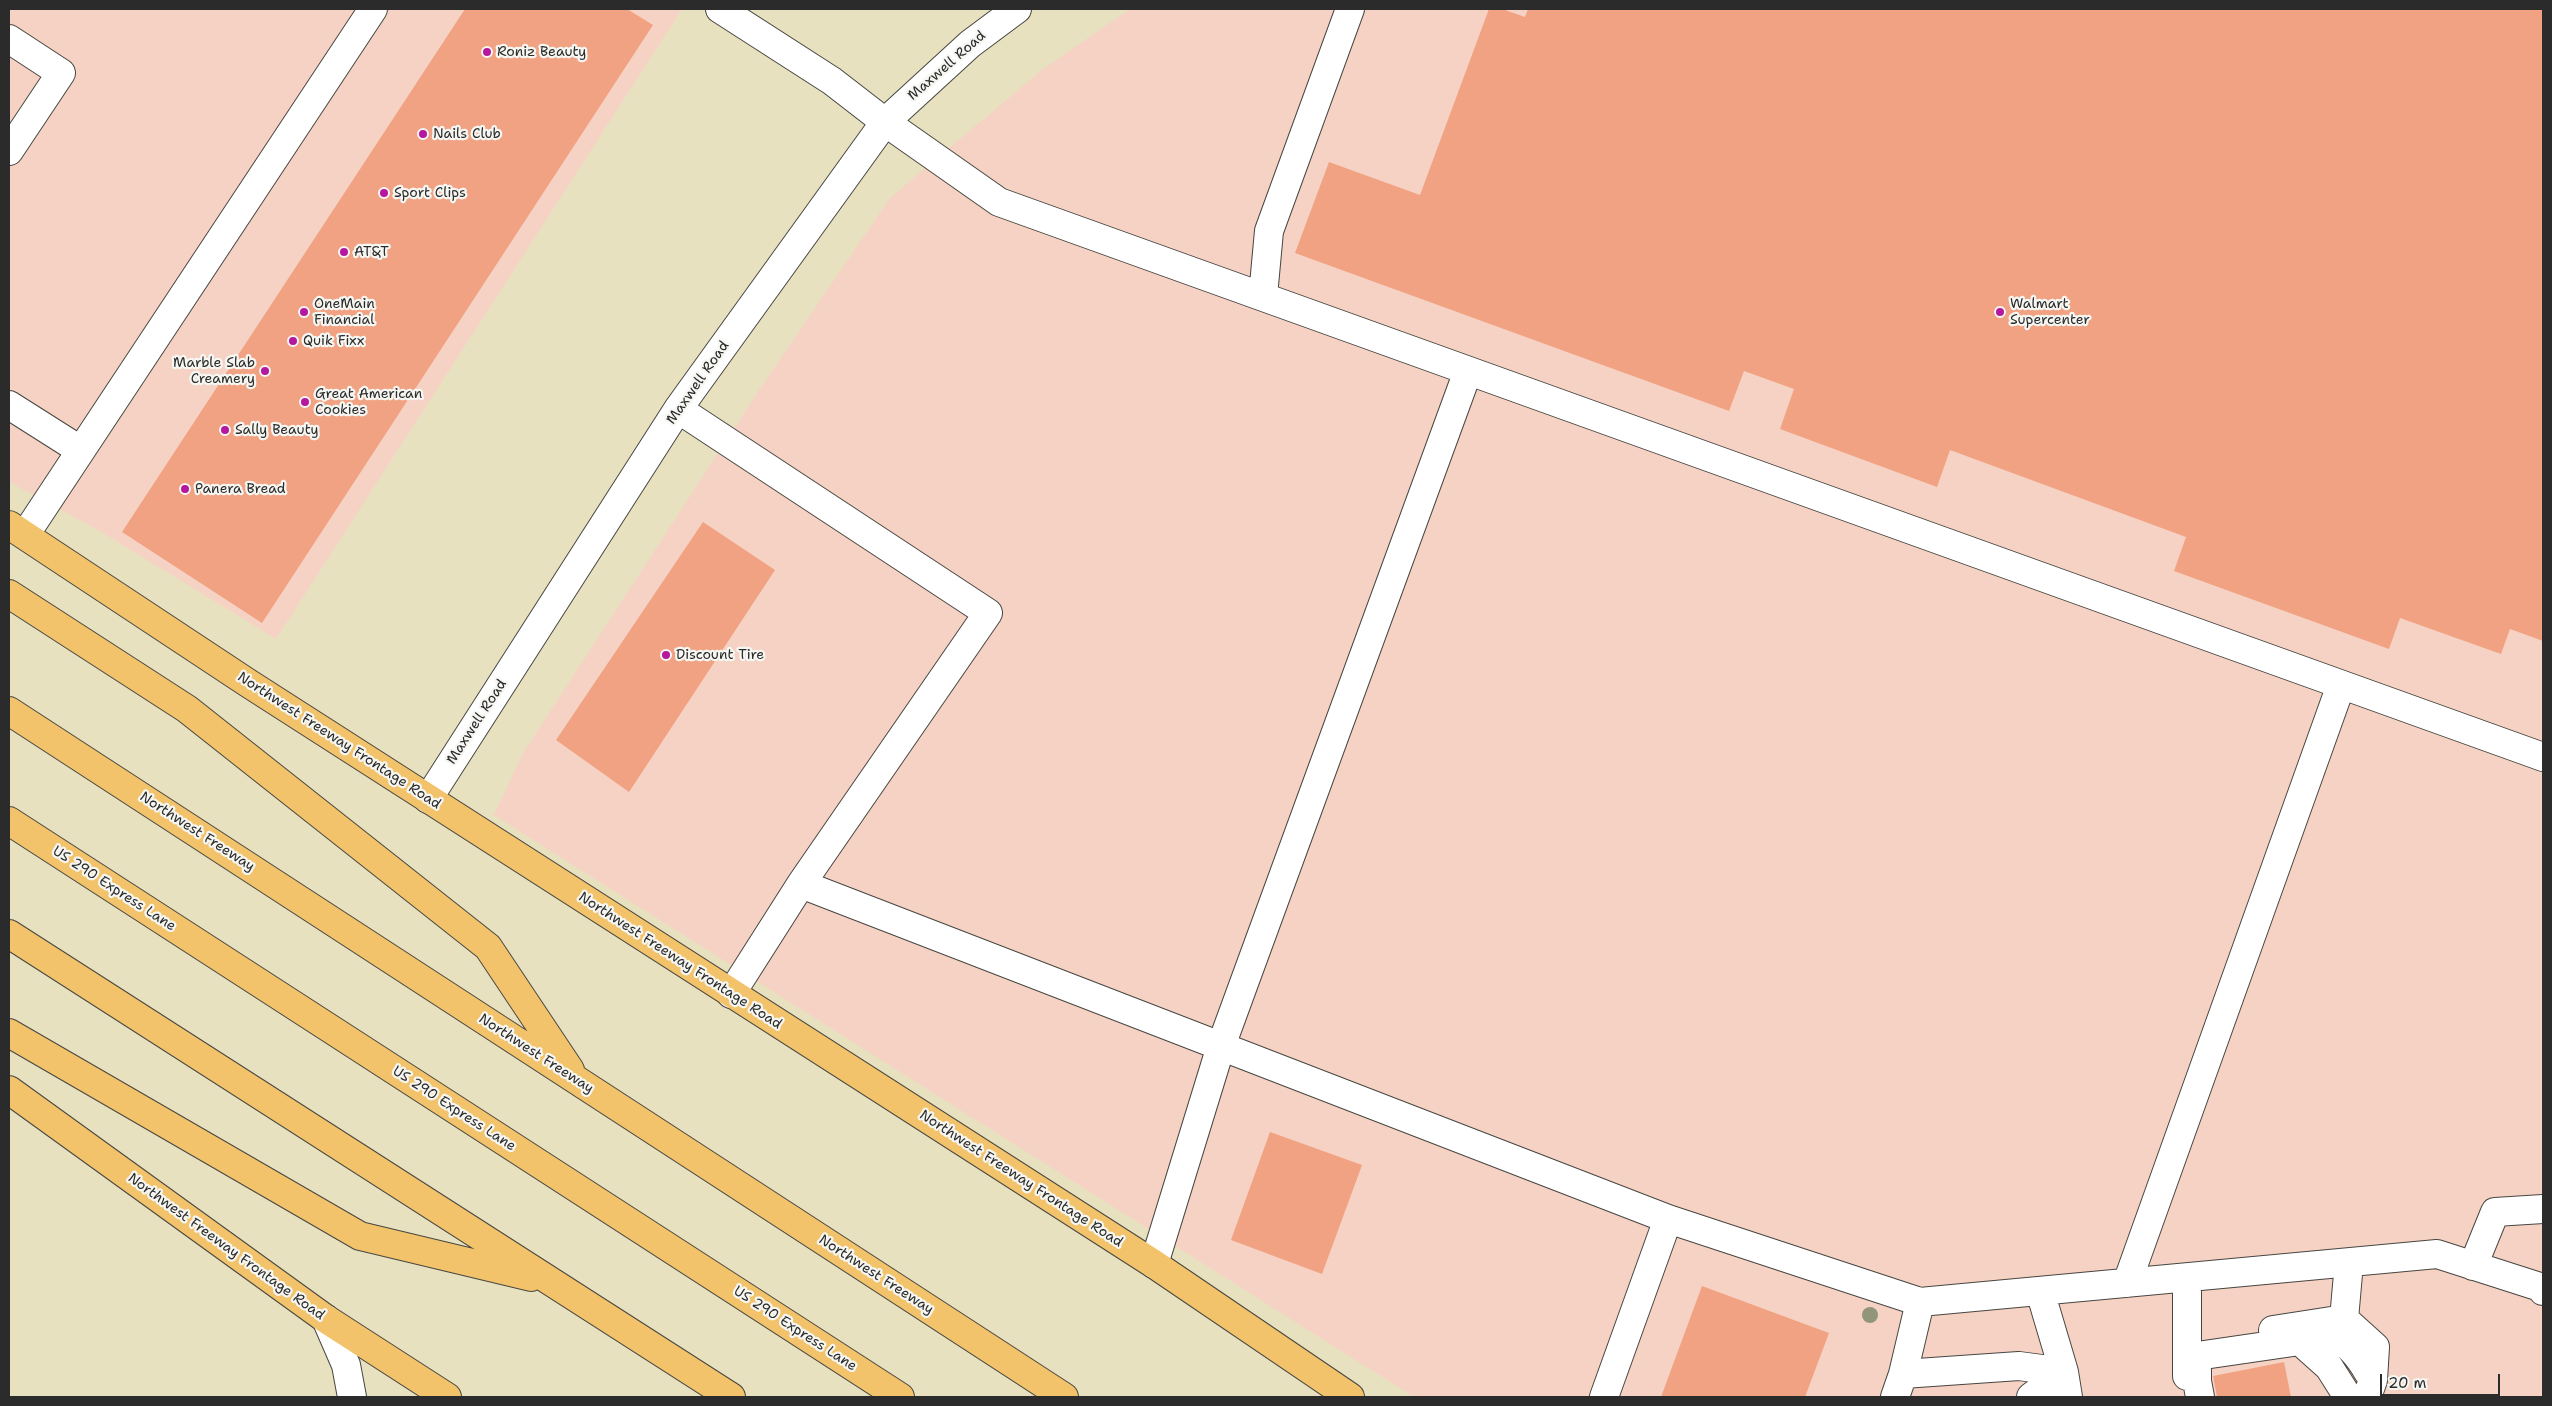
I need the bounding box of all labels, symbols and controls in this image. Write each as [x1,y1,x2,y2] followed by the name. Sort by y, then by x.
[905,28,989,104] street label: Maxwell Road
[497,44,586,60] place label: Roniz Beauty
[481,46,493,58] marker: Roniz Beauty
[433,126,501,142] place label: Nails Club
[417,128,429,140] marker: Nails Club
[394,185,466,201] place label: Sport Clips
[378,187,390,199] marker: Sport Clips
[354,244,389,260] place label: AT&T
[338,246,350,258] marker: AT&T
[314,296,375,328] place label: OneMain Financial
[2010,296,2090,328] place label: Walmart Supercenter
[298,306,310,318] marker: OneMain Financial
[1994,306,2006,318] marker: Walmart Supercenter
[303,333,364,349] place label: Quik Fixx
[287,335,299,347] marker: Quik Fixx
[663,338,733,428] street label: Maxwell Road
[173,355,255,388] place label: Marble Slab Creamery
[259,365,271,377] marker: Marble Slab Creamery
[315,386,422,418] place label: Great American Cookies
[299,396,311,408] marker: Great American Cookies
[235,422,319,438] place label: Sally Beauty
[219,424,231,436] marker: Sally Beauty
[195,481,286,497] place label: Panera Bread
[179,483,191,495] marker: Panera Bread
[676,647,764,663] place label: Discount Tire
[660,649,672,661] marker: Discount Tire
[234,669,444,813] street label: Northwest Freeway Frontage Road
[443,676,511,768] street label: Maxwell Road
[136,789,258,875] street label: Northwest Freeway
[49,843,179,935] street label: US 290 Express Lane
[575,889,785,1033] street label: Northwest Freeway Frontage Road
[475,1011,597,1097] street label: Northwest Freeway
[389,1063,519,1155] street label: US 290 Express Lane
[916,1107,1126,1251] street label: Northwest Freeway Frontage Road
[124,1170,328,1324] street label: Northwest Freeway Frontage Road
[815,1232,937,1318] street label: Northwest Freeway
[730,1283,860,1375] street label: US 290 Express Lane
[2382,1364,2502,1396] scale bar
[2388,1373,2427,1393] text: 20 m

